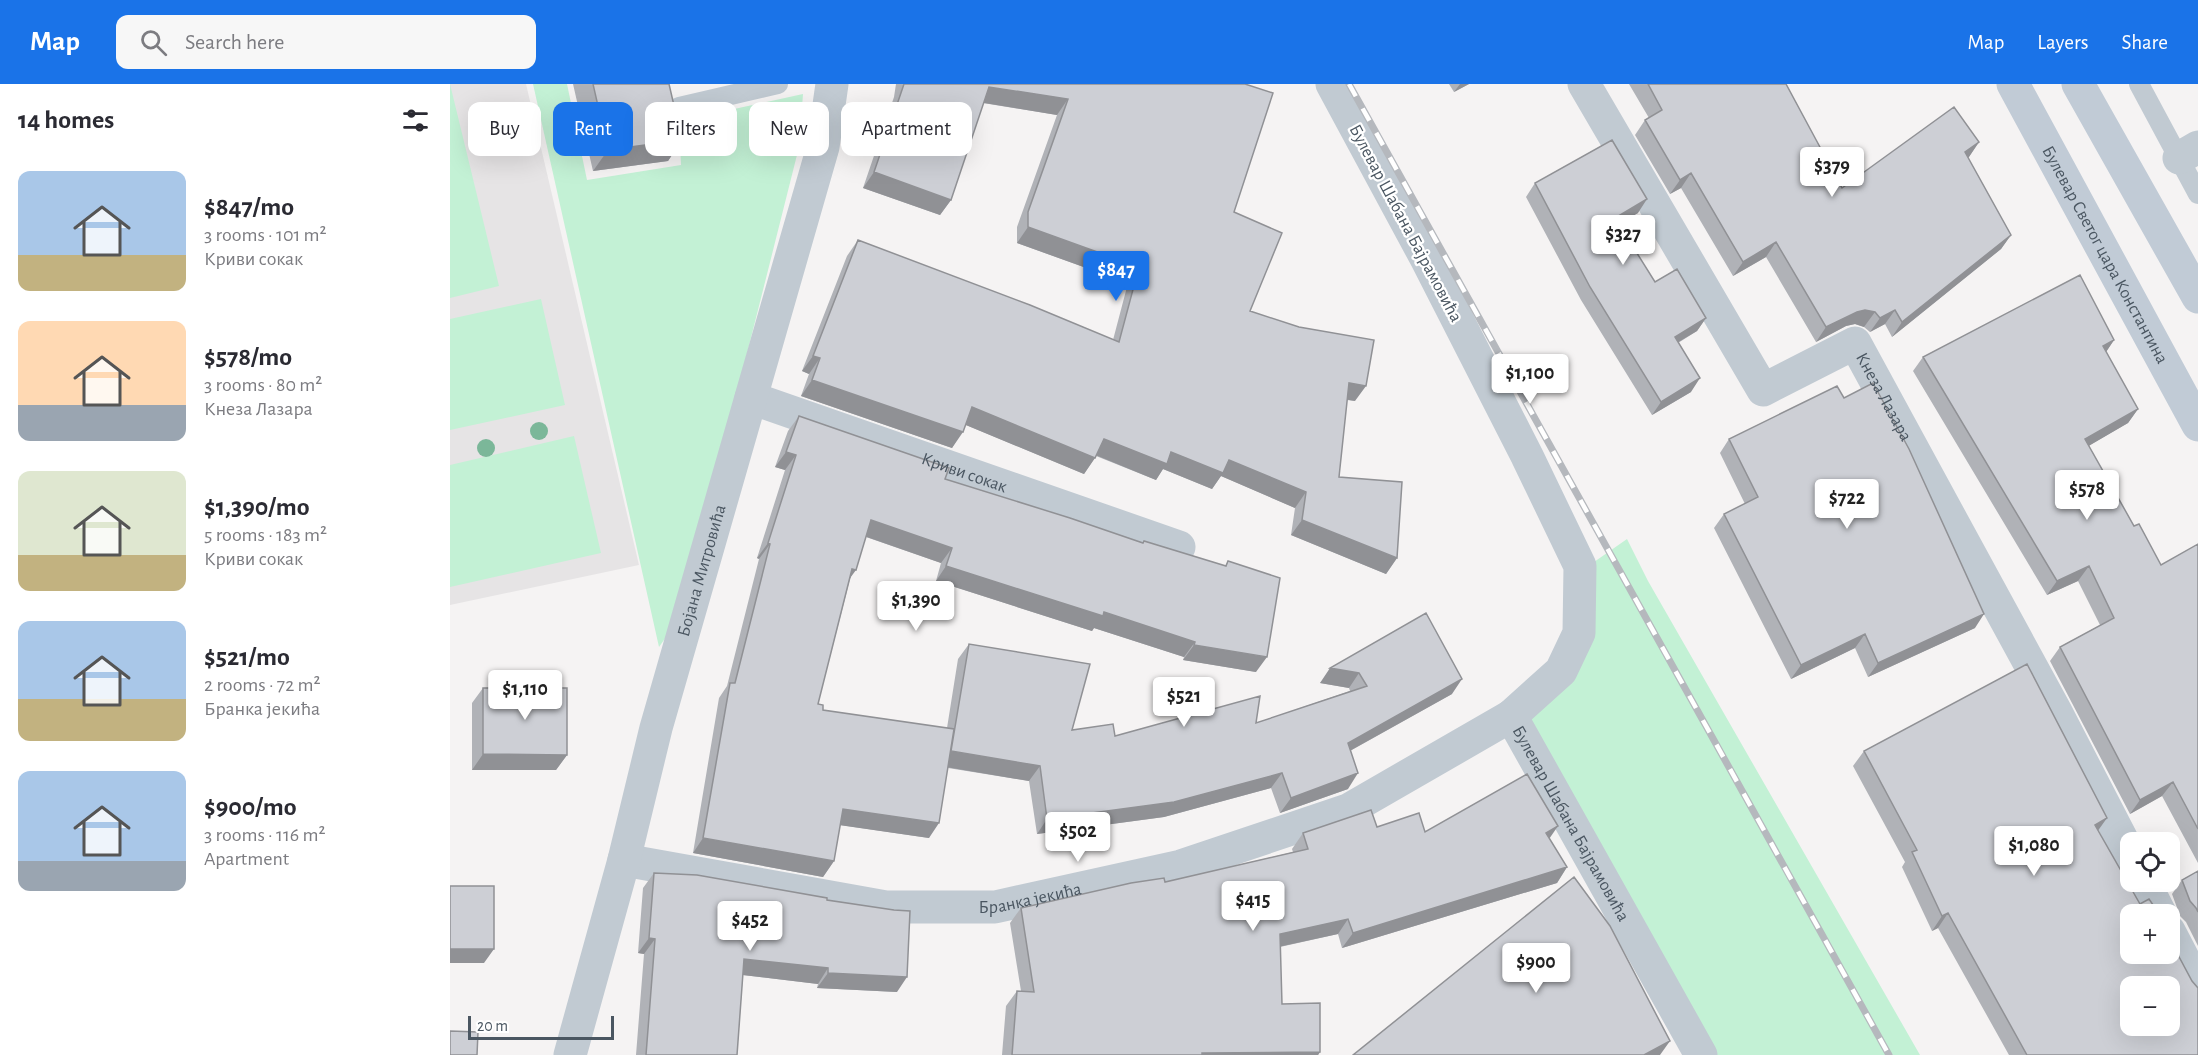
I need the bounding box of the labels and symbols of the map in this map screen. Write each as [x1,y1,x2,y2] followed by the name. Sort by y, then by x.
[1345,121,1466,325] street label: Булевар Шабана Бајрамовића
[2038,143,2171,367] street label: Булевар Светог цара Константина
[1796,147,1868,198] pin: $379
[1587,215,1659,266] pin: $327
[1080,251,1152,302] pin: $847
[1852,350,1915,445] street label: Кнеза Лазара
[1481,354,1579,405] pin: $1,100
[919,450,1010,497] street label: Криви сокак
[2051,470,2123,521] pin: $578
[1811,479,1883,530] pin: $722
[675,503,730,639] street label: Бојана Митровића
[867,581,965,632] pin: $1,390
[476,670,574,721] pin: $1,110
[1148,677,1220,728] pin: $521
[1508,723,1632,925] street label: Булевар Шабана Бајрамовића
[1042,812,1114,863] pin: $502
[1985,826,2083,877] pin: $1,080
[978,880,1083,917] street label: Бранка јекића
[1217,881,1289,932] pin: $415
[714,901,786,952] pin: $452
[1500,943,1572,994] pin: $900
[468,1013,614,1040] scale bar

